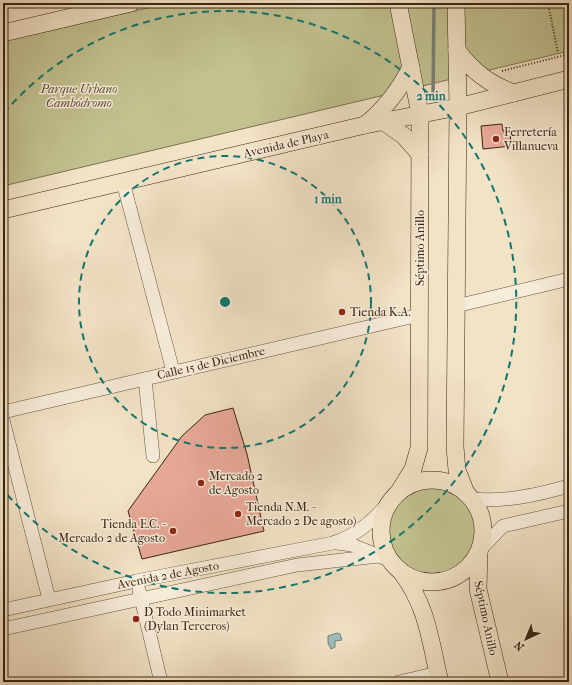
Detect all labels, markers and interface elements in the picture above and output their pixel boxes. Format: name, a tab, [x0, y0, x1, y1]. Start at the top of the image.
park label: Parque Urbano Cambódromo	[40, 82, 117, 110]
text: 2 min	[416, 89, 447, 103]
place label: Ferretería Villanueva	[503, 125, 559, 153]
street label: Avenida de Playa	[241, 127, 330, 161]
marker: Ferretería Villanueva	[491, 134, 501, 144]
text: 1 min	[314, 192, 343, 206]
street label: Séptimo Anillo	[413, 210, 427, 286]
centre of rings	[218, 295, 232, 309]
place label: Tienda K.A.	[350, 305, 411, 319]
marker: Tienda K.A.	[337, 307, 347, 317]
street label: Calle 15 de Diciembre	[156, 344, 266, 382]
place label: Mercado 2 de Agosto	[209, 469, 263, 497]
marker: Mercado 2 de Agosto	[196, 478, 206, 488]
place label: Tienda N.M. - Mercado 2 De agosto)	[246, 500, 356, 528]
marker: Tienda N.M. - Mercado 2 De agosto)	[233, 509, 243, 519]
place label: Tienda E.C. - Mercado 2 de Agosto	[58, 517, 167, 545]
marker: Tienda E.C. - Mercado 2 de Agosto	[168, 526, 178, 536]
street label: Avenida 2 de Agosto	[115, 558, 220, 592]
street label: Séptimo Anillo	[471, 579, 501, 657]
place label: D Todo Minimarket (Dylan Terceros)	[144, 605, 246, 633]
marker: D Todo Minimarket (Dylan Terceros)	[131, 614, 141, 624]
north arrow	[506, 619, 546, 659]
text: N	[511, 638, 527, 653]

